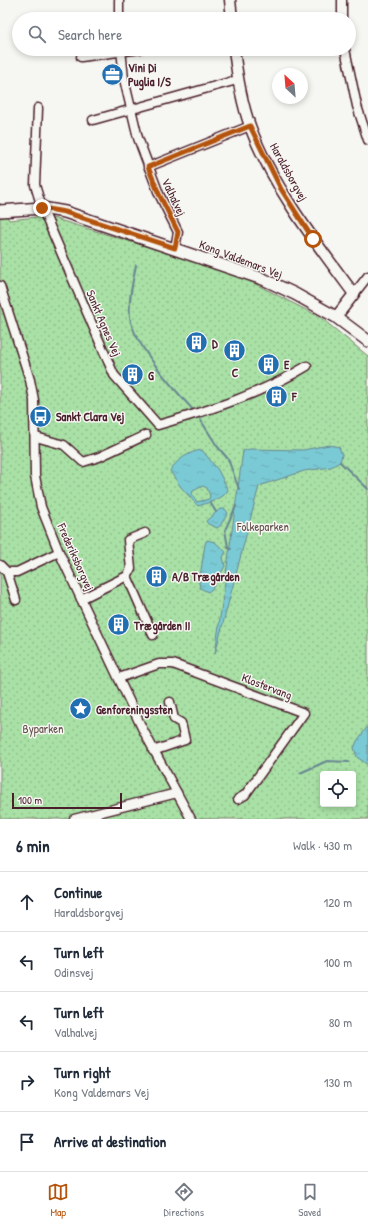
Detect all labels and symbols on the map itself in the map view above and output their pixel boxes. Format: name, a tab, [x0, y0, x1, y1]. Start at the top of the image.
place label: Vini Di Puglia I/S	[128, 59, 171, 91]
office icon: Vini Di Puglia I/S	[99, 61, 125, 87]
north arrow	[272, 68, 308, 104]
street label: Haraldsborgvej	[266, 140, 312, 204]
street label: Valhalvej	[158, 175, 190, 219]
route end	[33, 199, 51, 217]
route start	[304, 230, 322, 248]
street label: Kong Valdemars Vej	[197, 235, 285, 283]
street label: Sankt Agnes Vej	[82, 287, 126, 359]
building icon: D	[184, 330, 210, 356]
place label: D	[212, 335, 218, 352]
building icon: C	[222, 338, 248, 364]
building icon: E	[255, 351, 281, 377]
place label: E	[284, 356, 290, 373]
building icon: G	[120, 362, 146, 388]
place label: C	[232, 364, 239, 381]
place label: G	[148, 367, 154, 384]
building icon: F	[264, 383, 290, 409]
place label: F	[291, 388, 297, 405]
bus stop icon: Sankt Clara Vej	[27, 403, 53, 429]
place label: Sankt Clara Vej	[56, 408, 125, 425]
park label: Folkeparken	[236, 518, 289, 535]
street label: Frederiksborgvej	[53, 520, 99, 594]
building icon: A/B Trægården	[144, 563, 170, 589]
place label: A/B Trægården	[172, 568, 240, 586]
building icon: Trægården II	[105, 612, 131, 638]
place label: Trægården II	[133, 617, 191, 635]
street label: Klostervang	[239, 669, 295, 703]
place icon: Genforeningssten	[68, 696, 94, 722]
place label: Genforeningssten	[96, 701, 174, 719]
park label: Byparken	[23, 720, 63, 737]
scale bar	[12, 791, 122, 810]

